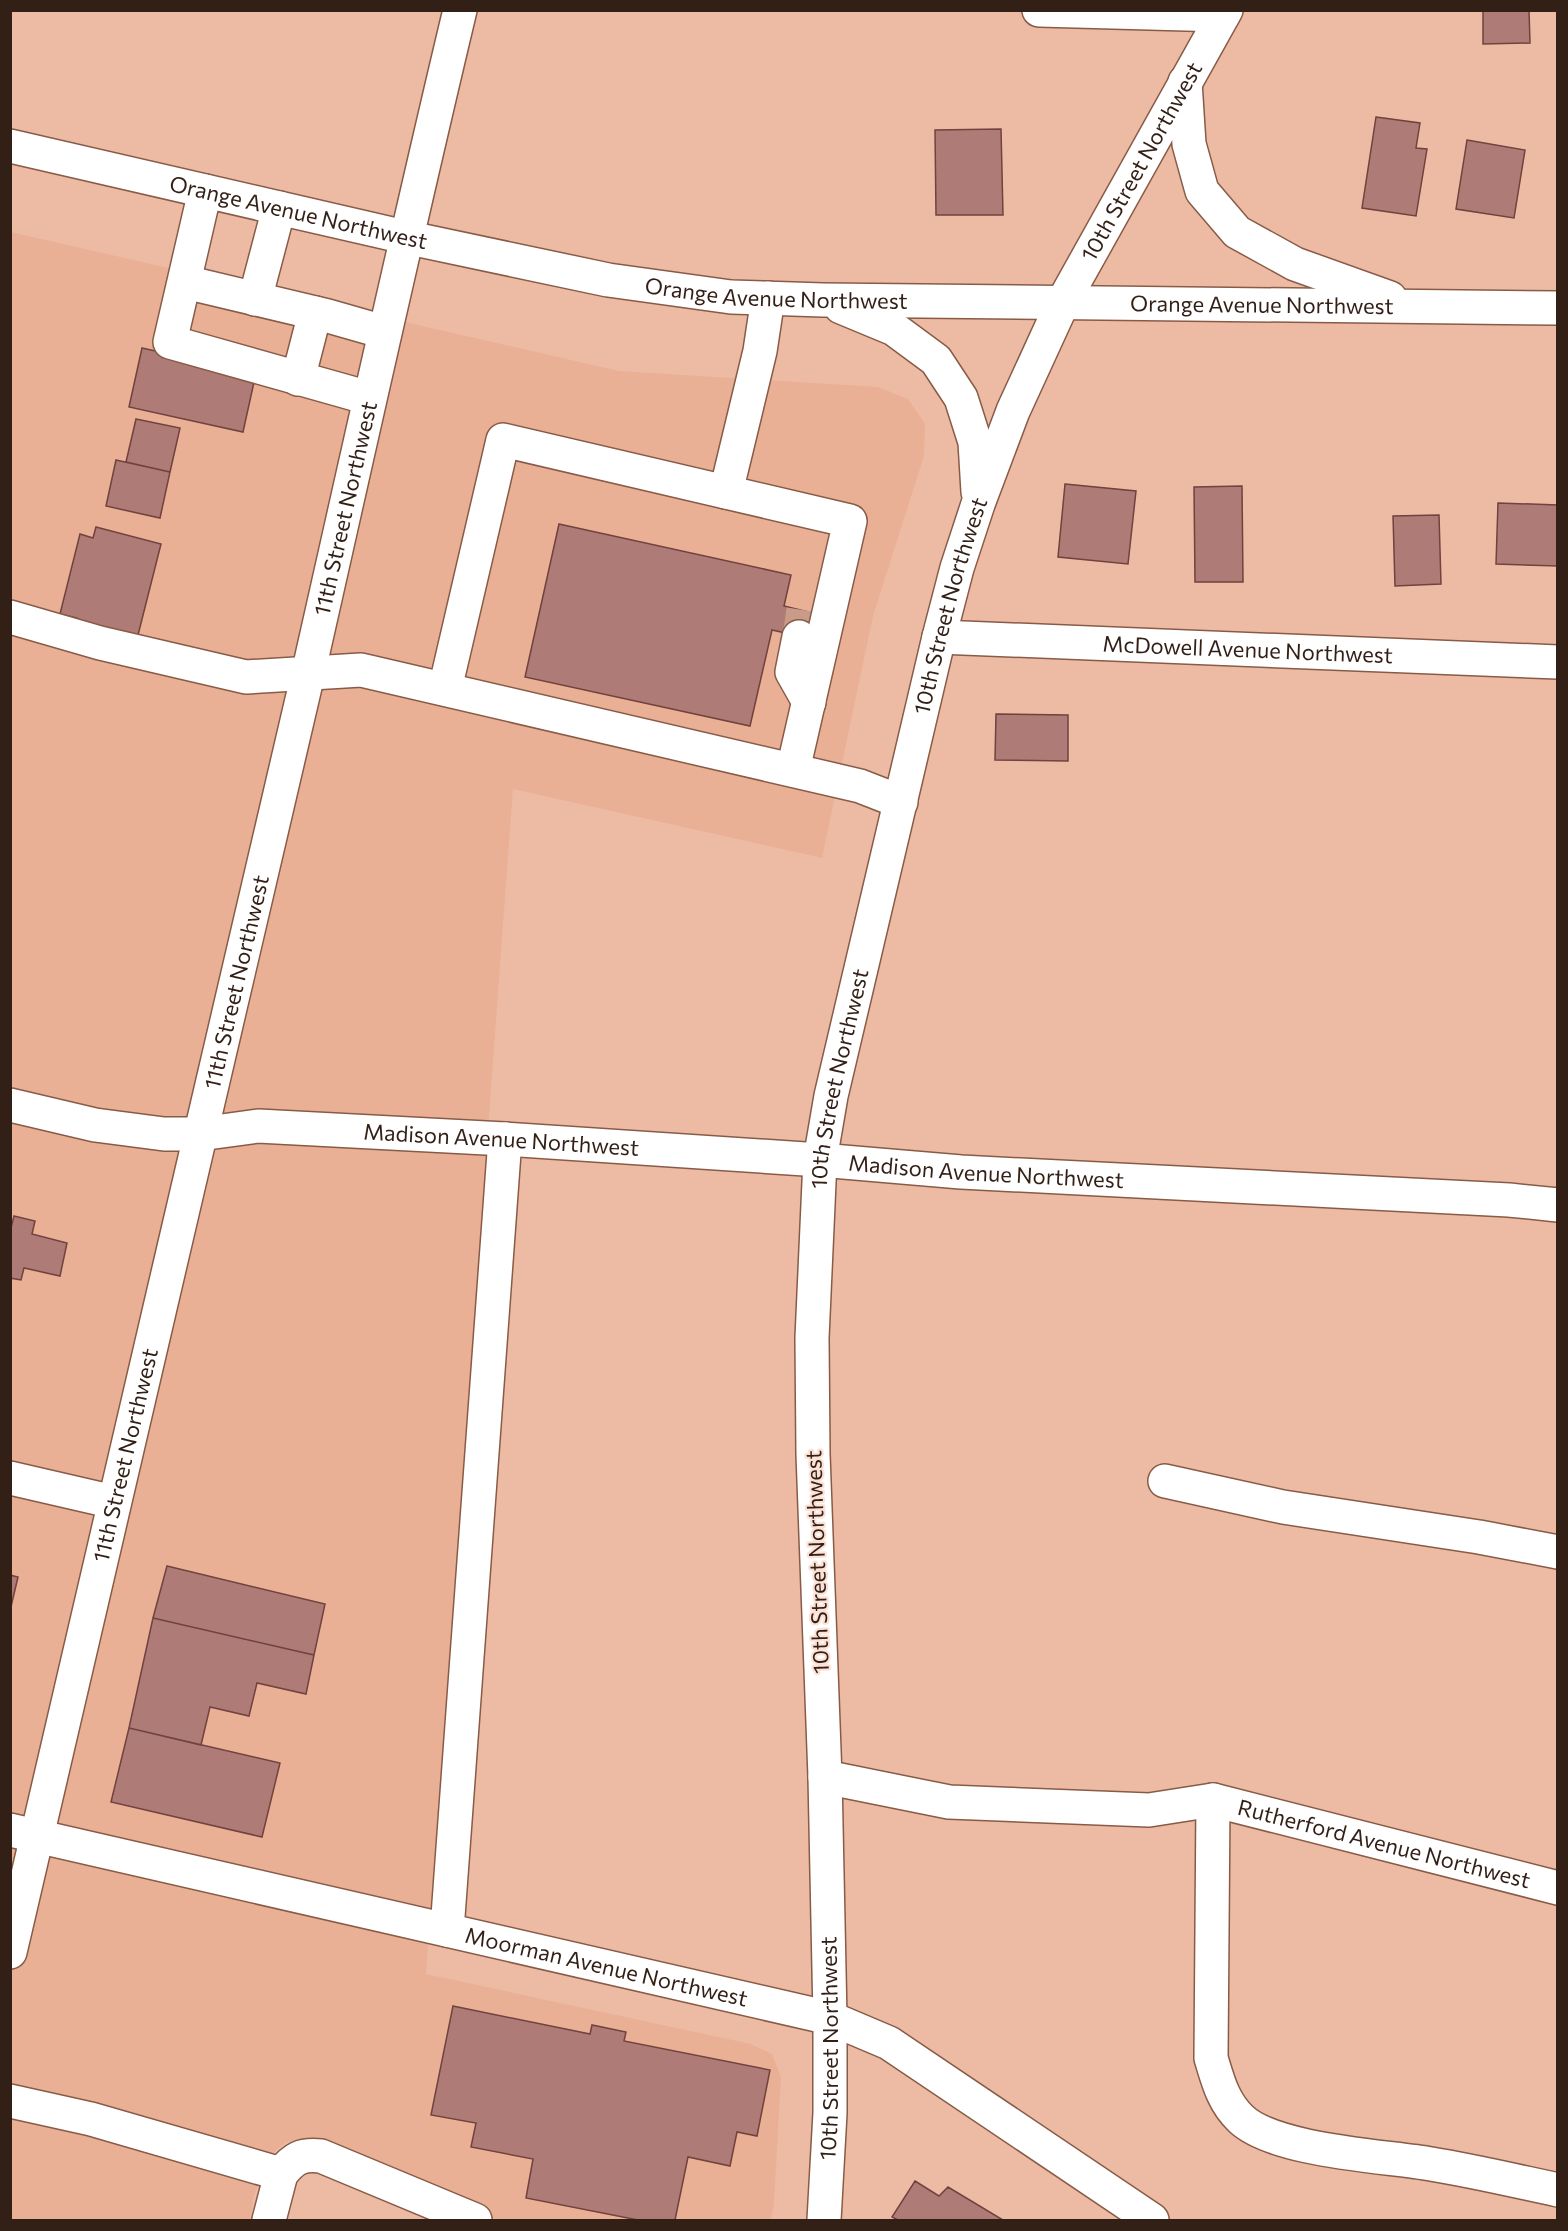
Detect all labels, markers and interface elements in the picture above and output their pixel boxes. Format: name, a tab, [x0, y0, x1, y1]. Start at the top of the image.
street label: 10th Street Northwest	[1075, 57, 1207, 266]
street label: Orange Avenue Northwest	[167, 169, 430, 254]
street label: Orange Avenue Northwest	[643, 271, 908, 314]
street label: Orange Avenue Northwest	[1130, 289, 1394, 319]
street label: 11th Street Northwest	[308, 399, 382, 618]
street label: 10th Street Northwest	[907, 493, 992, 717]
street label: McDowell Avenue Northwest	[1102, 630, 1393, 668]
street label: 11th Street Northwest	[198, 872, 274, 1092]
street label: 10th Street Northwest	[805, 966, 874, 1189]
street label: Madison Avenue Northwest	[363, 1118, 640, 1161]
street label: Madison Avenue Northwest	[847, 1148, 1125, 1193]
street label: 11th Street Northwest	[87, 1345, 163, 1565]
street label: 10th Street Northwest	[799, 1450, 834, 1674]
street label: Rutherford Avenue Northwest	[1235, 1793, 1533, 1893]
street label: Moorman Avenue Northwest	[463, 1921, 751, 2012]
street label: 10th Street Northwest	[813, 1936, 843, 2161]

